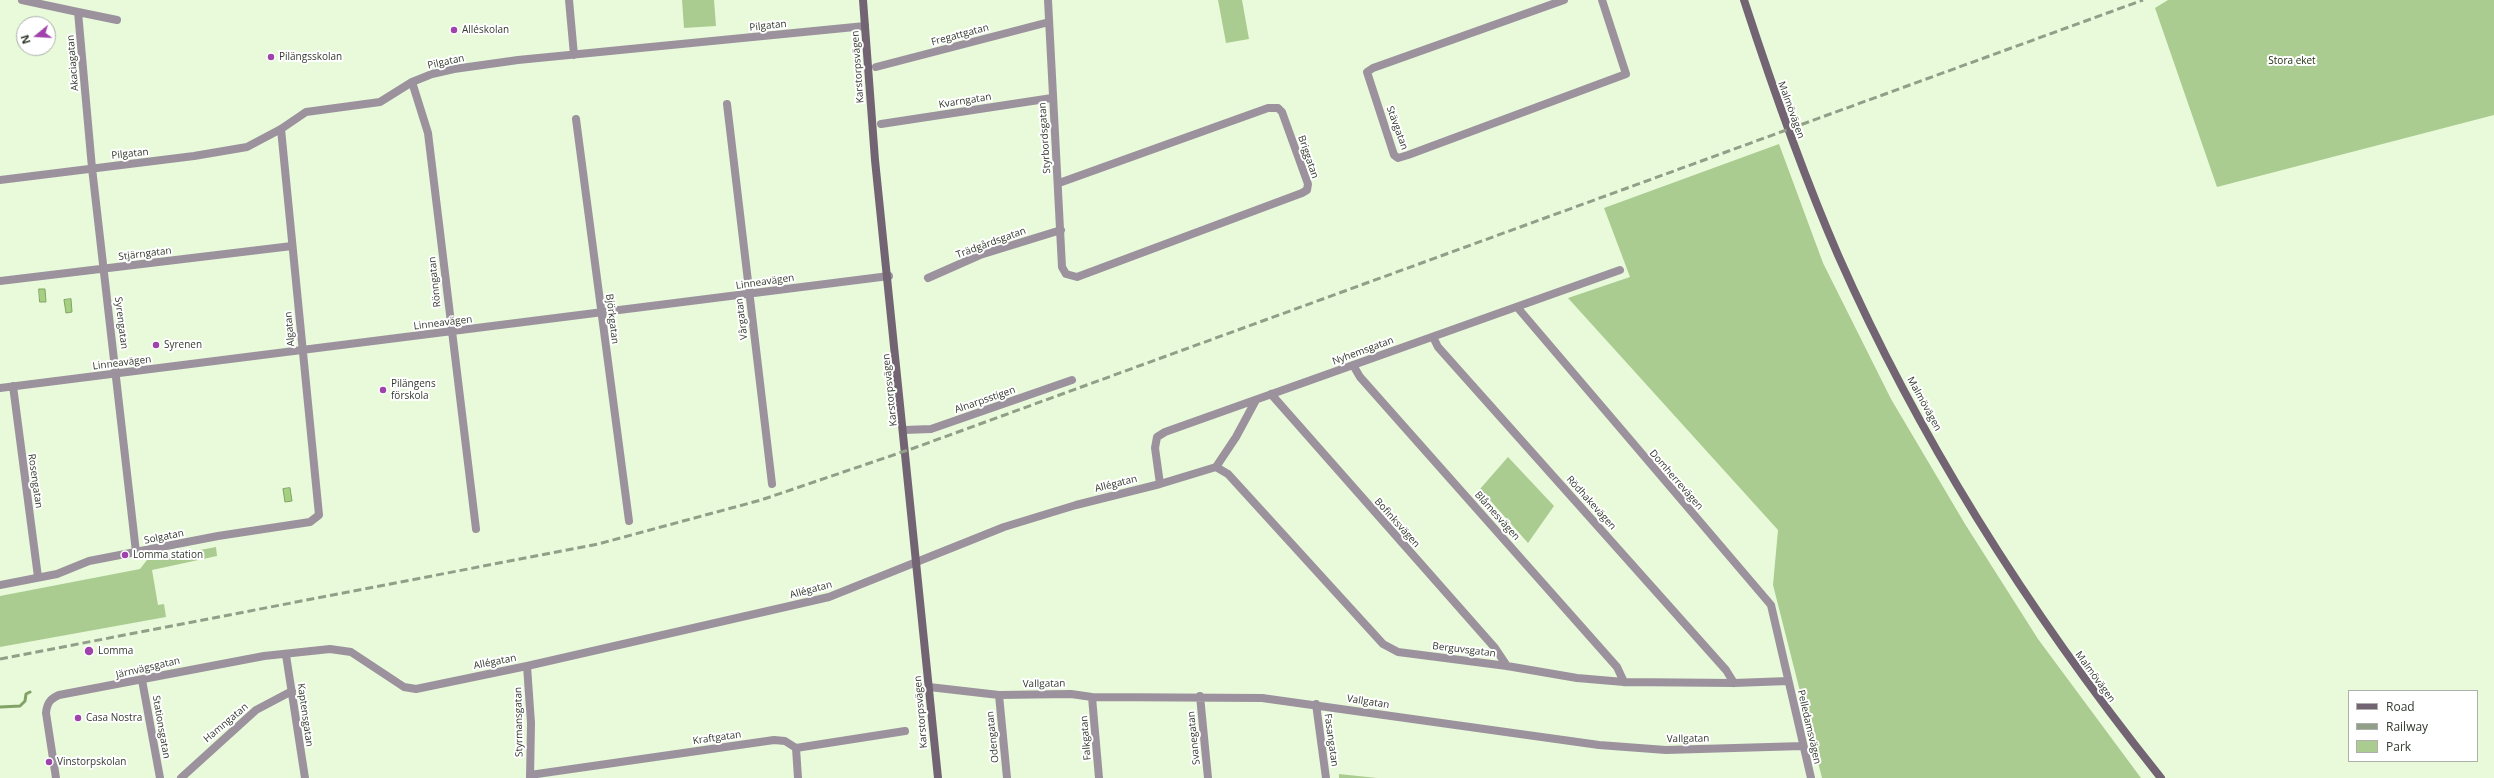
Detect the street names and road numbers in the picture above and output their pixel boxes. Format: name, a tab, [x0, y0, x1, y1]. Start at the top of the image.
street label: Pilgatan	[749, 18, 787, 34]
street label: Fregattgatan	[930, 22, 990, 48]
street label: Karstorpsvägen	[849, 30, 867, 104]
street label: Akaciagatan	[65, 34, 81, 92]
street label: Pilgatan	[427, 52, 465, 72]
street label: Malmövägen	[1775, 80, 1807, 140]
street label: Kvarngatan	[938, 91, 992, 111]
street label: Styrbordsgatan	[1037, 102, 1053, 174]
street label: Stävgatan	[1384, 104, 1410, 152]
street label: Briggatan	[1295, 134, 1321, 180]
street label: Pilgatan	[111, 146, 149, 162]
street label: Trädgårdsgatan	[954, 225, 1028, 261]
street label: Stjärngatan	[118, 245, 172, 263]
street label: Rönngatan	[426, 256, 444, 308]
street label: Linneavägen	[735, 272, 795, 292]
street label: Björkgatan	[603, 293, 621, 345]
street label: Syrengatan	[112, 296, 130, 350]
street label: Vårgatan	[733, 298, 751, 340]
street label: Algatan	[282, 311, 298, 347]
street label: Linneavägen	[413, 313, 473, 333]
street label: Nyhemsgatan	[1331, 334, 1395, 368]
street label: Linneavägen	[92, 353, 152, 373]
street label: Karstorpsvägen	[880, 353, 900, 427]
street label: Malmövägen	[1904, 375, 1944, 433]
street label: Alnarpsstigen	[953, 384, 1017, 416]
street label: Domherrevägen	[1647, 447, 1705, 513]
street label: Rosengatan	[25, 453, 45, 509]
street label: Allégatan	[1094, 473, 1138, 495]
street label: Rödhakevägen	[1564, 473, 1618, 533]
street label: Blåmesvägen	[1472, 489, 1522, 543]
street label: Bofinksvägen	[1372, 496, 1422, 550]
street label: Solgatan	[143, 527, 185, 547]
street label: Allégatan	[789, 579, 833, 601]
street label: Berguvsgatan	[1432, 640, 1496, 660]
street label: Malmövägen	[2072, 649, 2118, 705]
street label: Allégatan	[473, 652, 517, 672]
street label: Järnvägsgatan	[115, 655, 181, 681]
street label: Karstorpsvägen	[912, 675, 930, 749]
street label: Vallgatan	[1022, 678, 1066, 690]
street label: Kaptensgatan	[295, 682, 315, 748]
street label: Styrmansgatan	[512, 687, 526, 757]
street label: Pelledamsvägen	[1795, 689, 1823, 765]
street label: Vallgatan	[1346, 693, 1390, 711]
street label: Stationsgatan	[150, 695, 172, 759]
street label: Hamngatan	[201, 701, 251, 745]
street label: Odengatan	[984, 711, 1002, 763]
street label: Svanegatan	[1185, 711, 1203, 765]
street label: Fasangatan	[1321, 713, 1341, 767]
street label: Falkgatan	[1078, 715, 1094, 761]
street label: Kraftgatan	[692, 729, 742, 747]
street label: Vallgatan	[1666, 733, 1710, 745]

